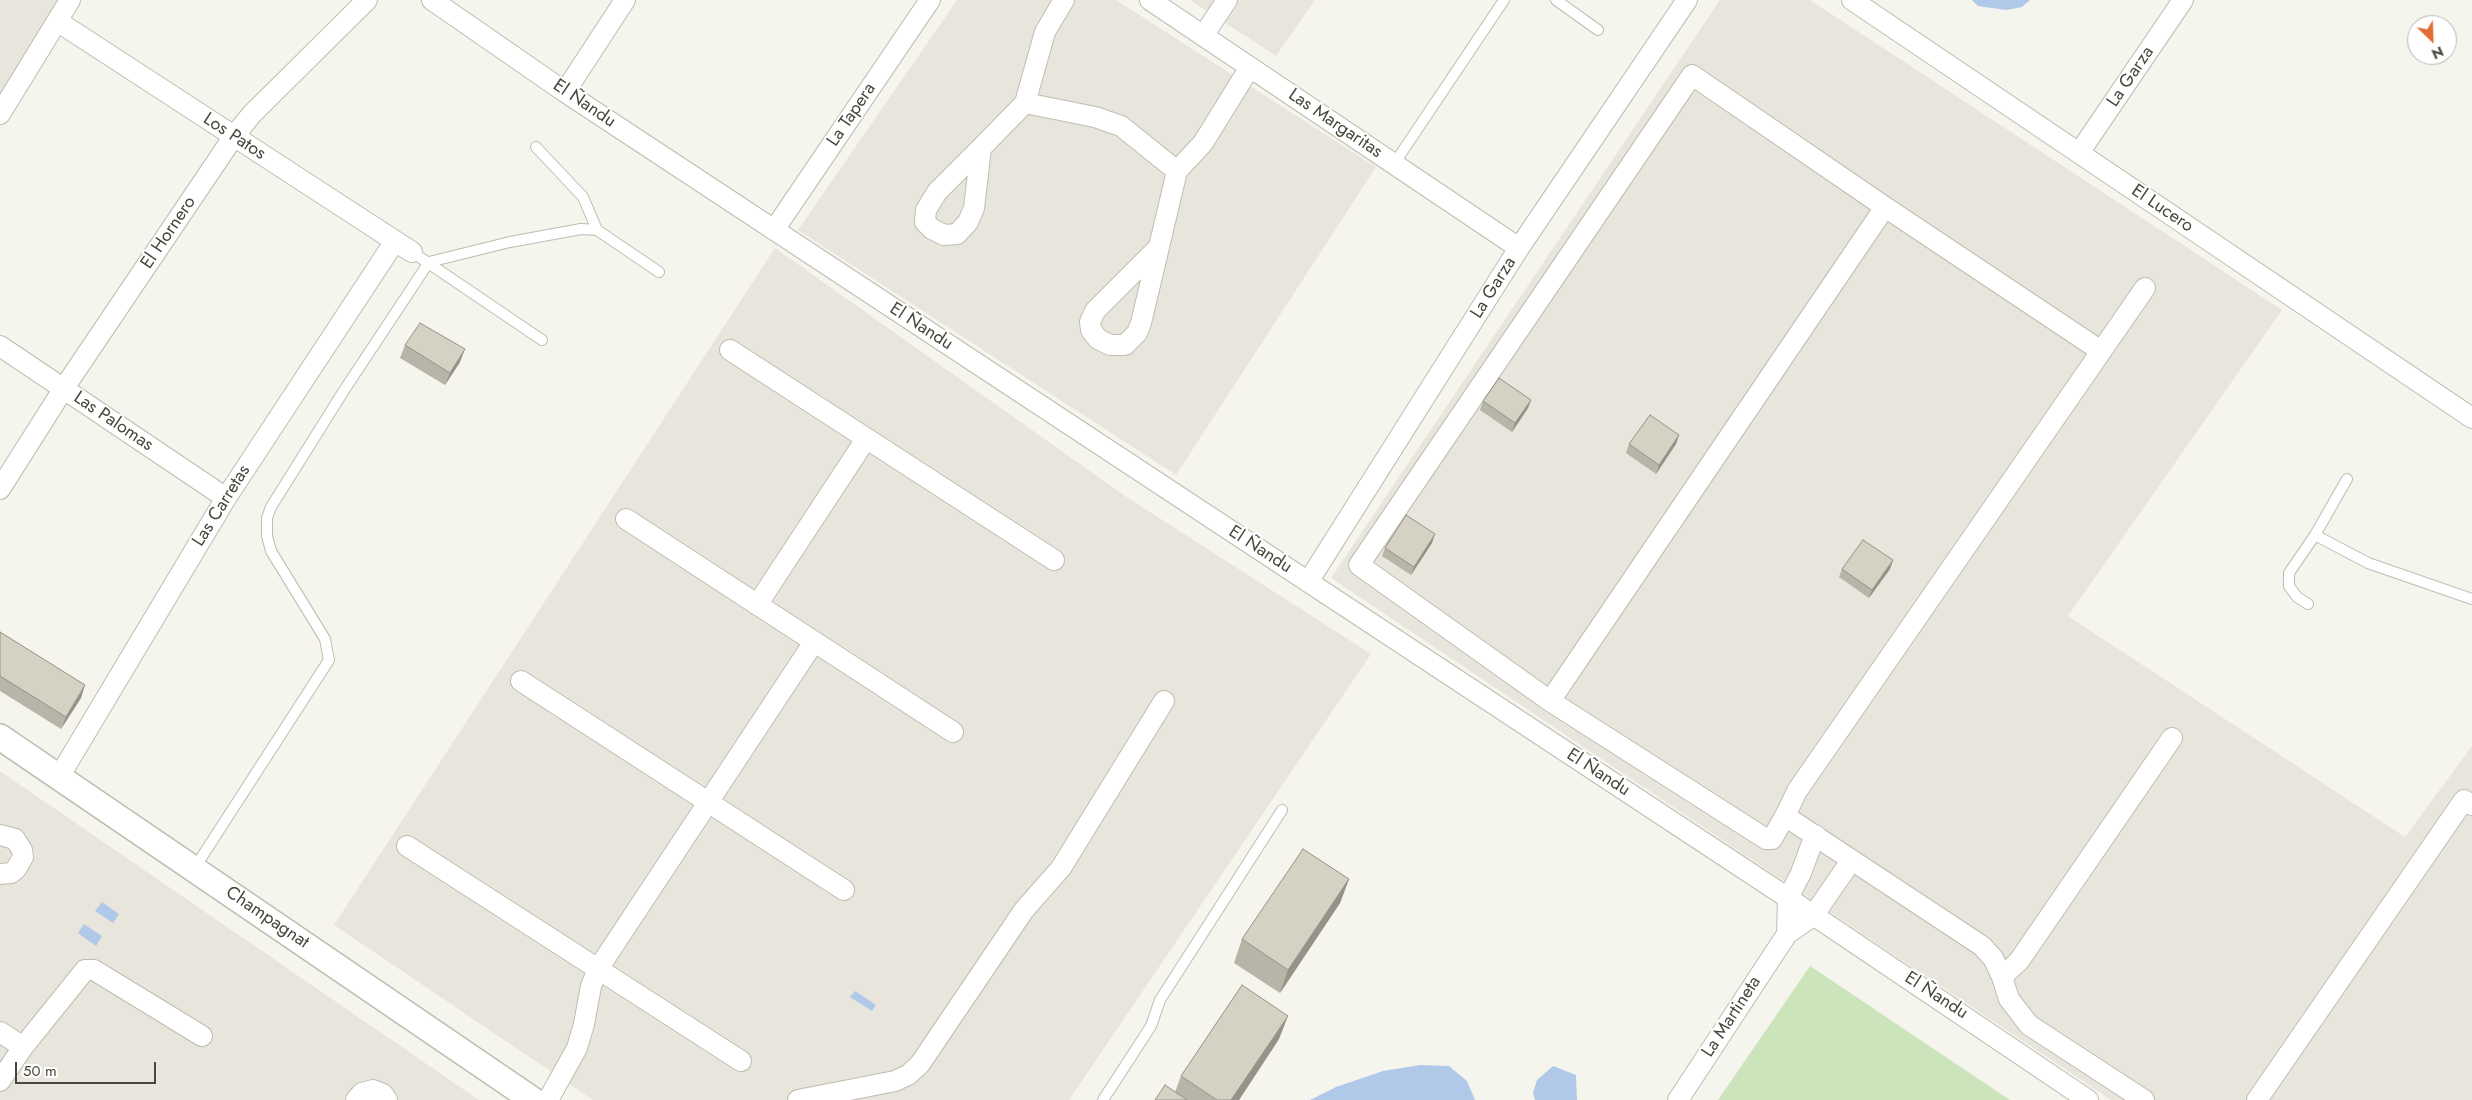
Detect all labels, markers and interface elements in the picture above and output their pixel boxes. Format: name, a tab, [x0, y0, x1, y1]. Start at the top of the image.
north arrow	[2407, 15, 2457, 65]
text: N	[2429, 41, 2447, 64]
street label: La Garza	[2103, 43, 2159, 111]
street label: El Ñandu	[548, 75, 620, 133]
street label: La Tapera	[823, 79, 881, 151]
street label: Las Margaritas	[1284, 85, 1386, 163]
street label: Los Patos	[199, 109, 269, 165]
street label: El Lucero	[2127, 180, 2197, 238]
street label: El Hornero	[137, 193, 201, 273]
street label: La Garza	[1467, 253, 1521, 323]
street label: El Ñandu	[885, 299, 957, 355]
street label: Las Palomas	[69, 388, 157, 456]
street label: Las Carretas	[188, 461, 256, 551]
street label: El Ñandu	[1224, 522, 1296, 578]
street label: El Ñandu	[1562, 745, 1634, 801]
street label: Champagnat	[221, 882, 313, 954]
street label: El Ñandu	[1900, 968, 1972, 1024]
street label: La Martineta	[1698, 972, 1766, 1062]
scale bar	[18, 1052, 159, 1084]
text: 50 m	[23, 1060, 57, 1082]

